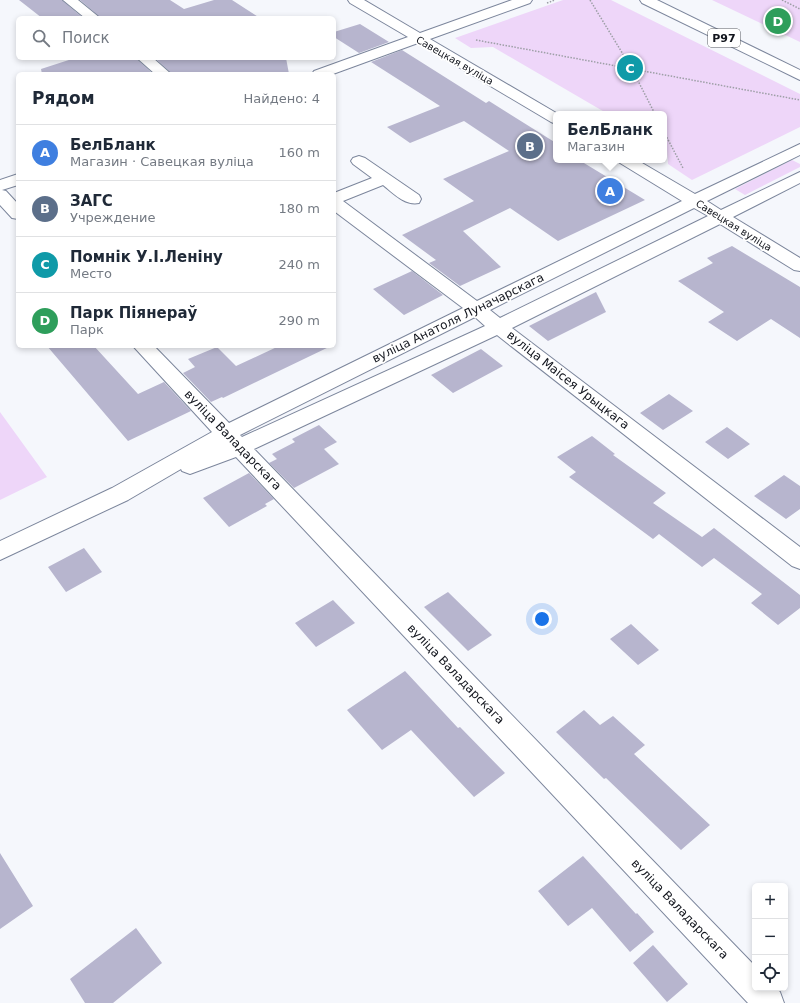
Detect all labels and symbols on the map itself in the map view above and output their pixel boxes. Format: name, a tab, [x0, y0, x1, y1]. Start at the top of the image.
pin: D	[765, 6, 791, 36]
road number: Р97	[708, 29, 740, 47]
street label: Савецкая вуліца	[414, 34, 495, 87]
pin: C	[617, 53, 643, 83]
pin: B	[517, 131, 543, 161]
pin: A	[597, 176, 623, 206]
street label: Савецкая вуліца	[694, 198, 774, 253]
street label: вуліца Анатоля Луначарскага	[370, 270, 546, 366]
street label: вуліца Маісея Урыцкага	[504, 328, 632, 432]
street label: вуліца Валадарскага	[182, 387, 284, 493]
your location	[532, 609, 552, 629]
street label: вуліца Валадарскага	[405, 621, 507, 727]
street label: вуліца Валадарскага	[629, 856, 731, 962]

